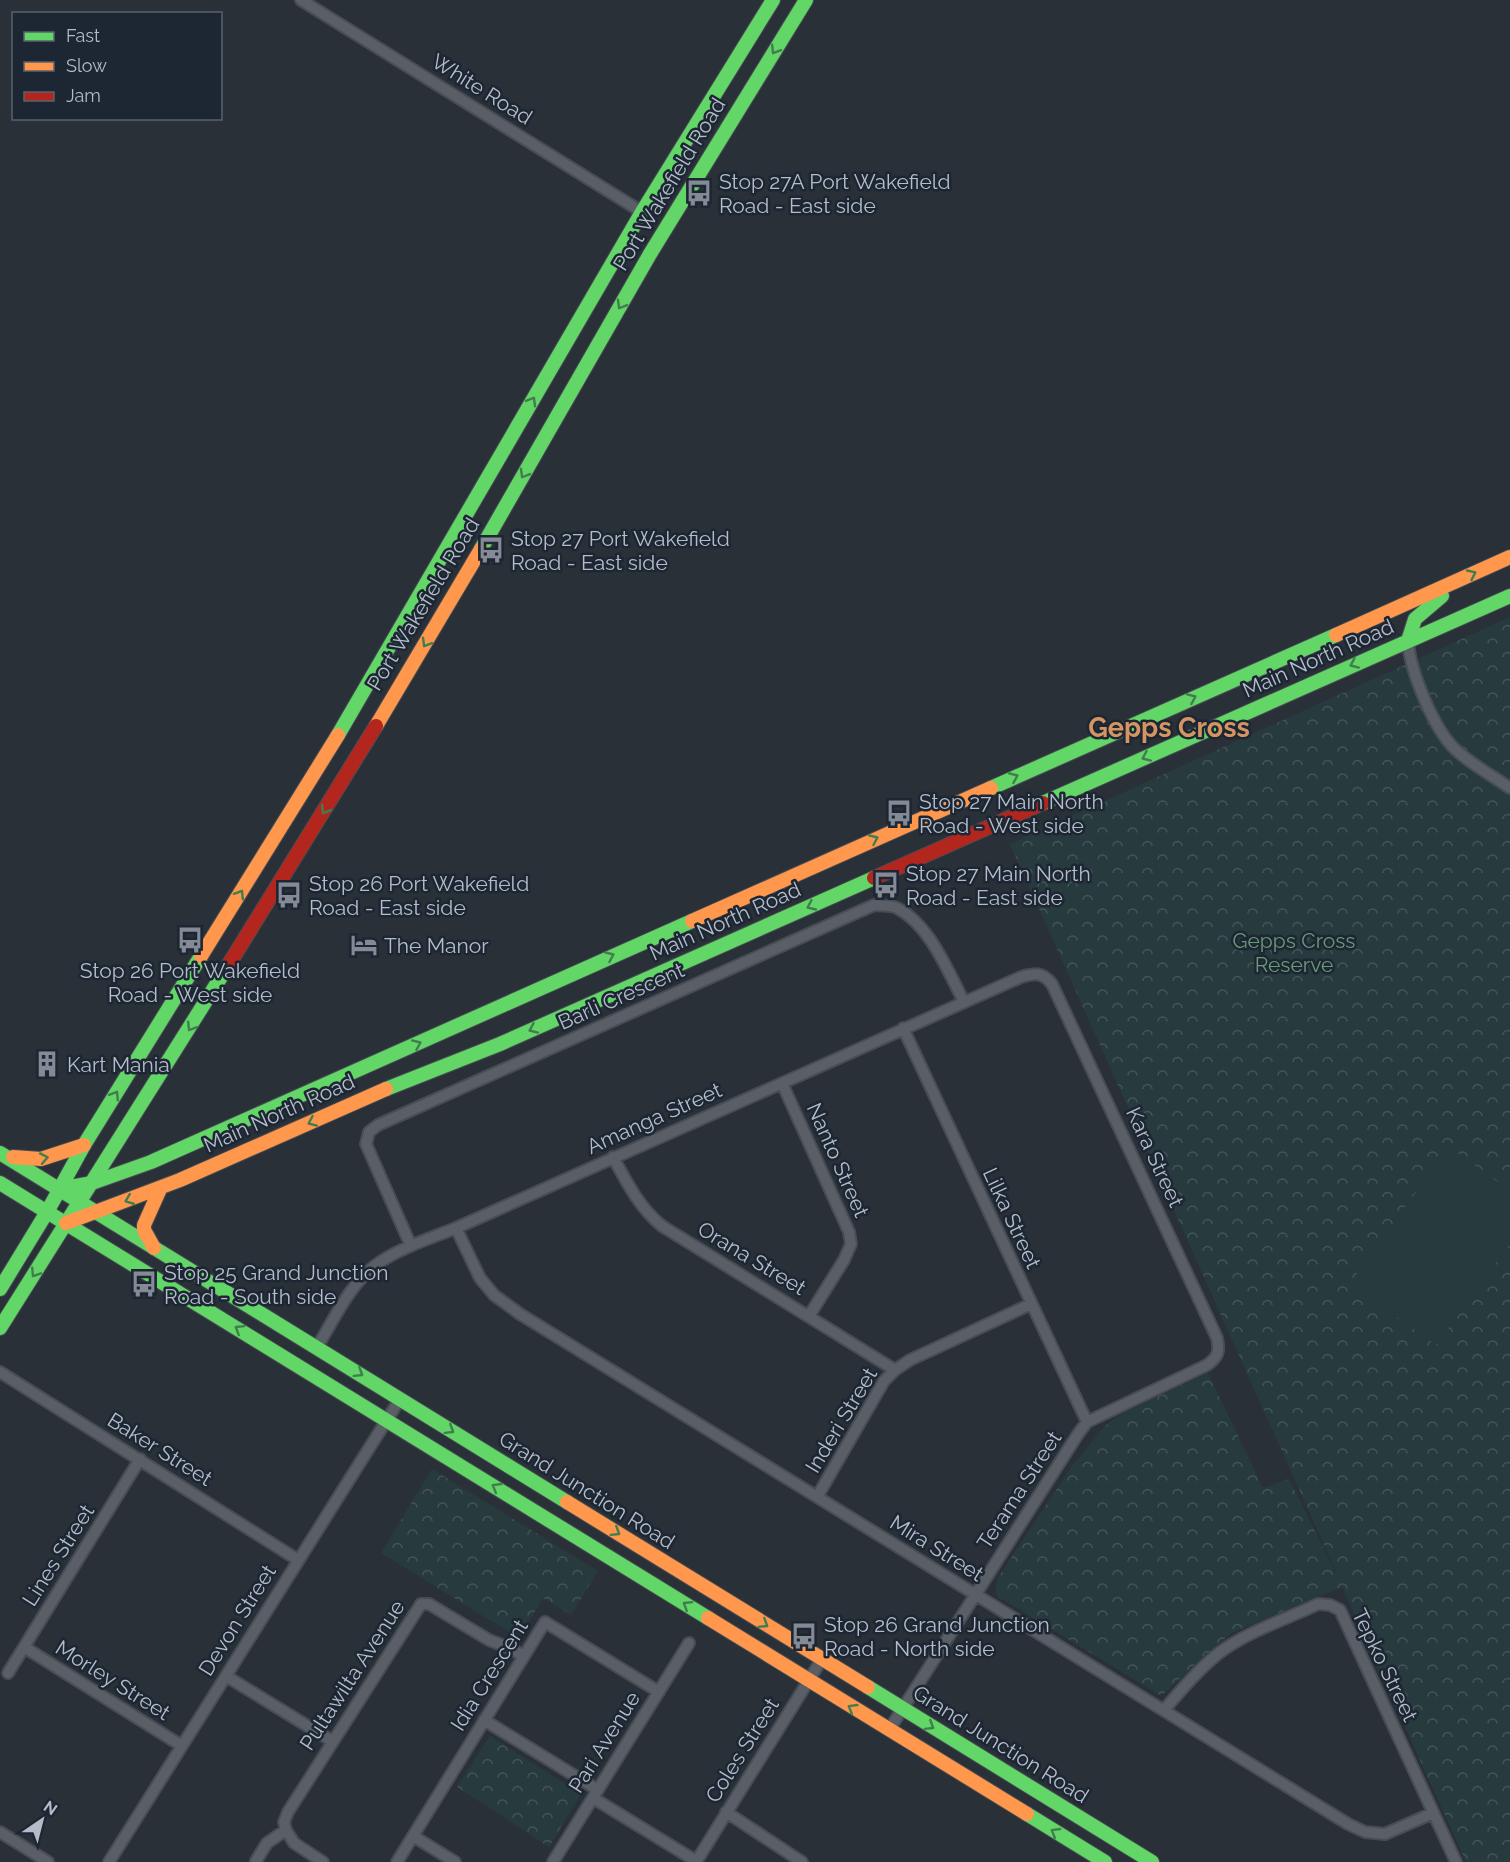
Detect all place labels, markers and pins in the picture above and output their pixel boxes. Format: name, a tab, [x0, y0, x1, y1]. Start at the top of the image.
place label: Stop 27A Port Wakefield Road - East side	[719, 169, 951, 218]
bus stop icon: Stop 27A Port Wakefield Road - East side	[684, 178, 714, 208]
place label: Stop 27 Port Wakefield Road - East side	[511, 526, 730, 575]
bus stop icon: Stop 27 Port Wakefield Road - East side	[476, 535, 506, 565]
place label: Stop 27 Main North Road - West side	[919, 789, 1104, 838]
bus stop icon: Stop 27 Main North Road - West side	[884, 798, 914, 828]
place label: Stop 27 Main North Road - East side	[906, 861, 1091, 910]
bus stop icon: Stop 27 Main North Road - East side	[871, 870, 901, 900]
place label: Stop 26 Port Wakefield Road - East side	[309, 871, 529, 920]
bus stop icon: Stop 26 Port Wakefield Road - East side	[274, 880, 304, 910]
bus stop icon: Stop 26 Port Wakefield Road - West side	[175, 925, 205, 955]
hotel icon: The Manor	[349, 930, 379, 960]
place label: The Manor	[384, 933, 489, 958]
place label: Stop 26 Port Wakefield Road - West side	[80, 958, 300, 1007]
building icon: Kart Mania	[32, 1049, 62, 1079]
place label: Kart Mania	[67, 1052, 170, 1077]
place label: Stop 25 Grand Junction Road - South side	[164, 1260, 388, 1309]
bus stop icon: Stop 25 Grand Junction Road - South side	[129, 1269, 159, 1299]
place label: Stop 26 Grand Junction Road - North side	[824, 1612, 1050, 1661]
bus stop icon: Stop 26 Grand Junction Road - North side	[789, 1621, 819, 1651]

